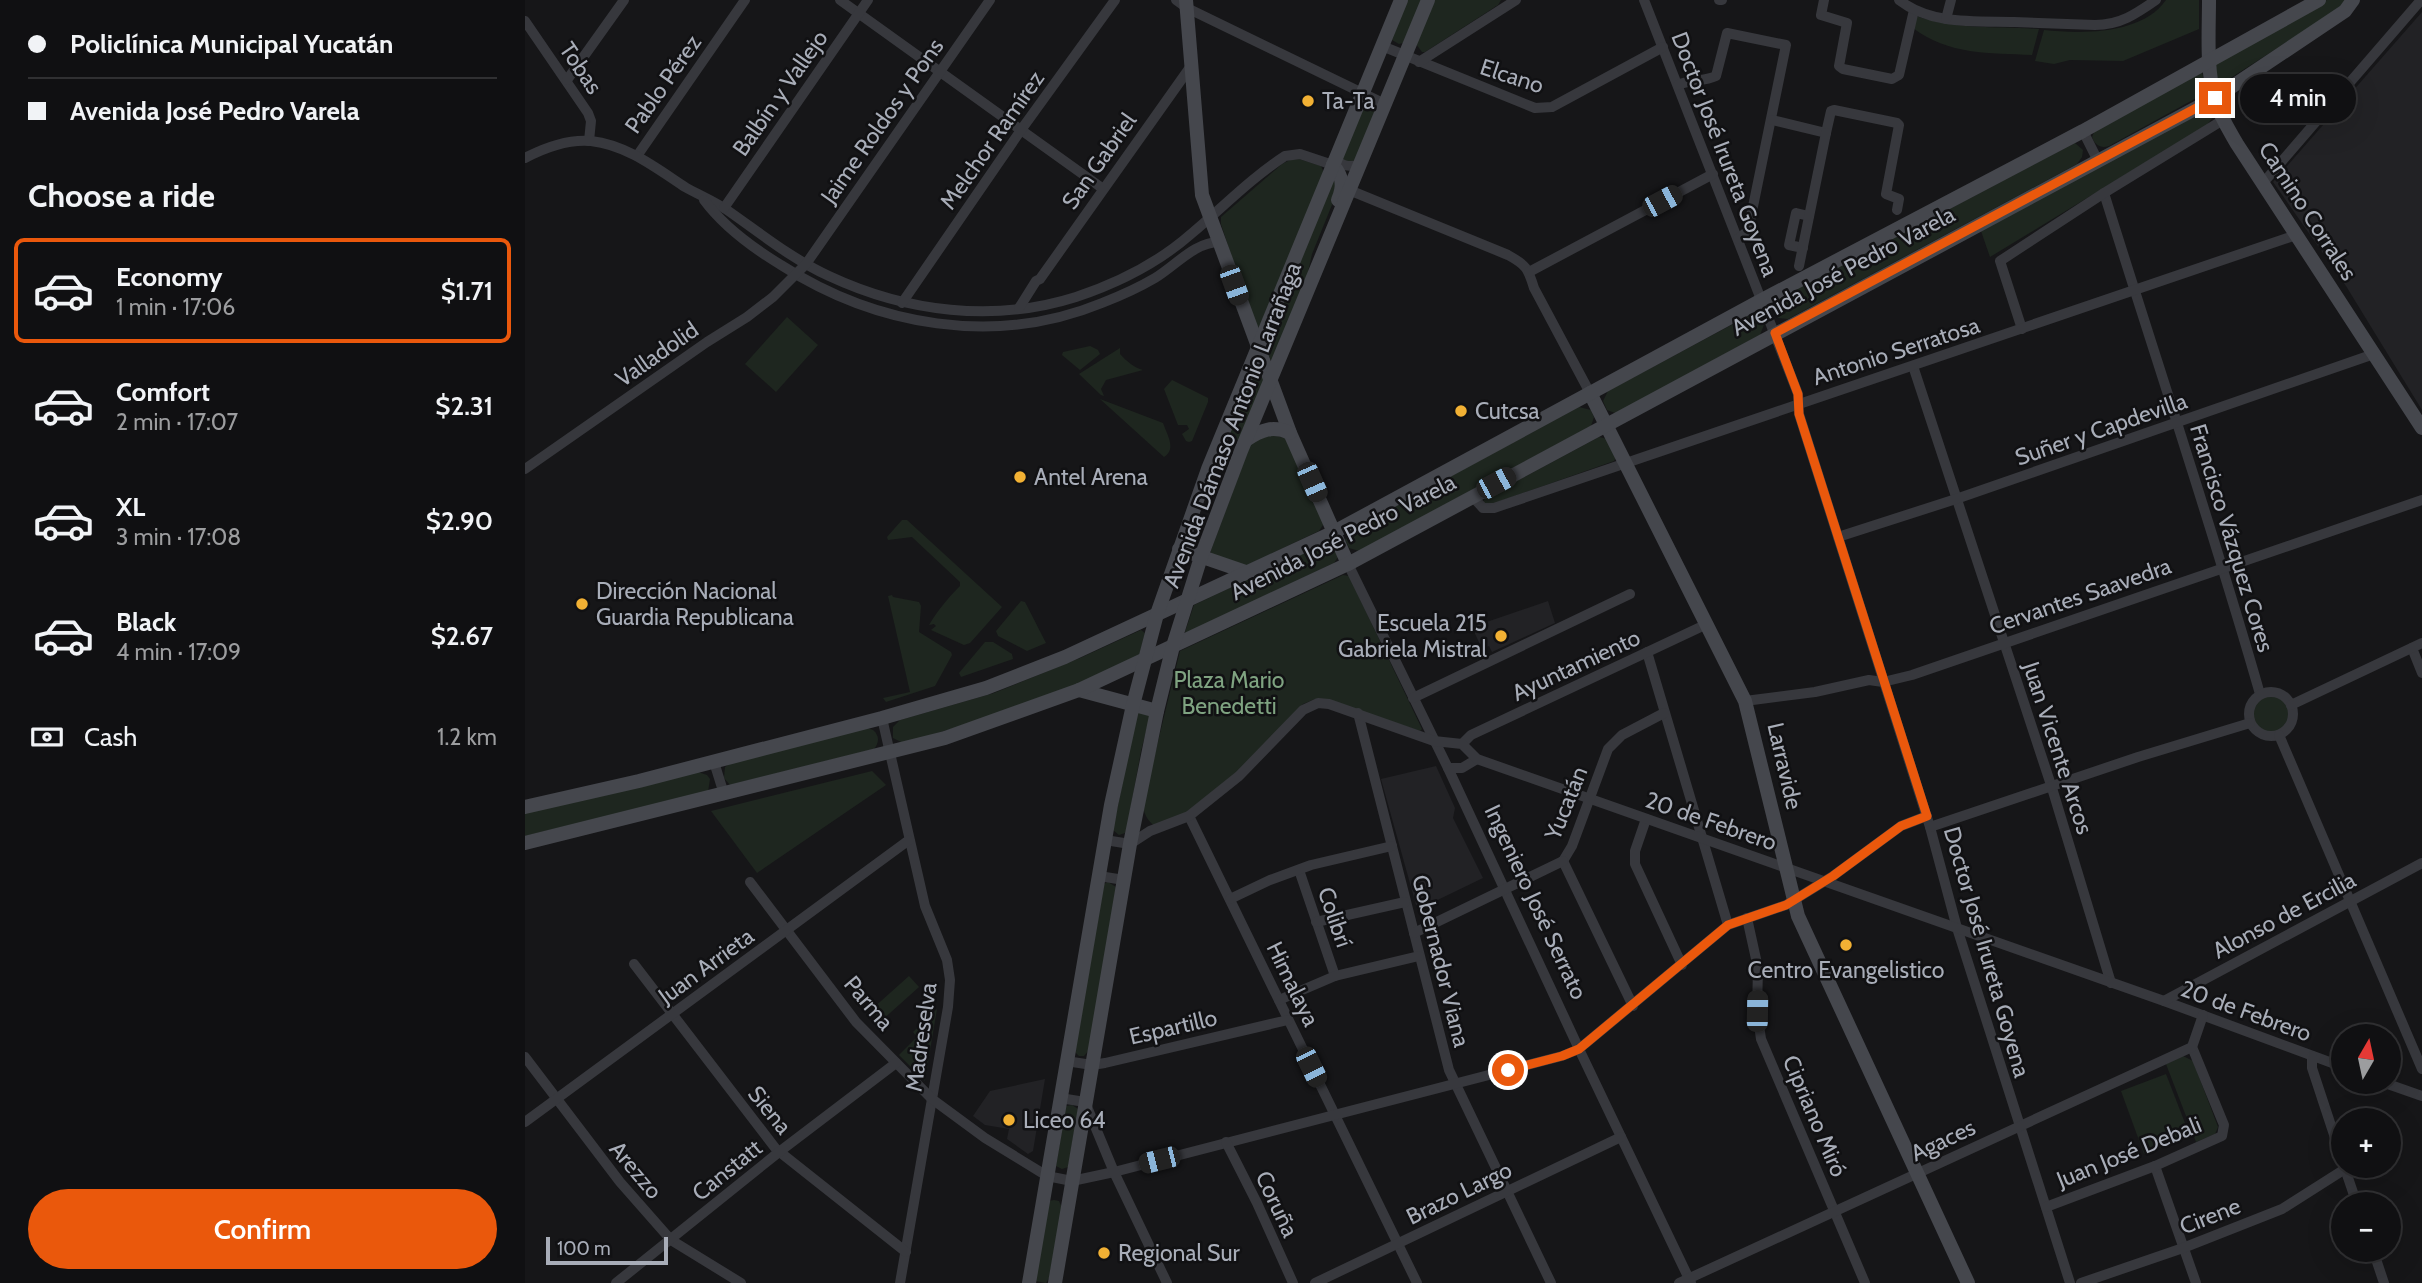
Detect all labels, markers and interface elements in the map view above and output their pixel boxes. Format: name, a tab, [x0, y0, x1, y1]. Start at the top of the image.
street label: Balbín y Vallejo	[726, 25, 834, 161]
text: Policlínica Municipal Yucatán	[70, 28, 393, 60]
street label: Doctor José Irureta Goyena	[1665, 28, 1785, 280]
street label: Pablo Pérez	[619, 29, 707, 139]
street label: Jaime Roldos y Pons	[814, 33, 949, 210]
street label: Tobas	[554, 37, 608, 99]
street label: Elcano	[1477, 53, 1547, 99]
street label: Melchor Ramírez	[934, 65, 1050, 215]
callout: 4 min	[2239, 74, 2355, 122]
route end	[2199, 82, 2231, 114]
text: 4 min	[2269, 84, 2327, 112]
place label: Ta-Ta	[1322, 87, 1375, 115]
marker: Ta-Ta	[1300, 93, 1316, 109]
text: Avenida José Pedro Varela	[70, 95, 360, 127]
street label: San Gabriel	[1056, 107, 1143, 215]
street label: Camino Corrales	[2253, 137, 2363, 285]
text: Choose a ride	[28, 176, 215, 215]
car	[1639, 182, 1686, 220]
street label: Avenida José Pedro Varela	[1726, 200, 1960, 342]
street label: Avenida Dámaso Antonio Larrañaga	[1157, 258, 1307, 592]
icon: car	[32, 259, 95, 322]
text: Economy	[116, 261, 222, 293]
car	[1217, 262, 1252, 308]
text: $1.71	[441, 275, 493, 307]
text: 1 min · 17:06	[116, 293, 235, 321]
street label: Antonio Serratosa	[1809, 311, 1983, 391]
street label: Valladolid	[610, 315, 704, 393]
icon: car	[32, 374, 95, 437]
text: Comfort	[116, 376, 210, 408]
street label: Suñer y Capdevilla	[2011, 386, 2191, 472]
text: $2.31	[435, 390, 493, 422]
place label: Cutcsa	[1475, 397, 1540, 425]
marker: Cutcsa	[1453, 403, 1469, 419]
text: 2 min · 17:07	[116, 408, 238, 436]
street label: Francisco Vázquez Cores	[2184, 421, 2280, 655]
car	[1294, 459, 1331, 505]
place label: Antel Arena	[1034, 463, 1148, 491]
car	[1473, 464, 1520, 502]
street label: Avenida José Pedro Varela	[1226, 468, 1460, 606]
marker: Antel Arena	[1012, 469, 1028, 485]
icon: car	[32, 489, 95, 552]
text: XL	[116, 491, 145, 523]
text: $2.90	[426, 505, 493, 537]
text: 3 min · 17:08	[116, 523, 241, 551]
street label: Cervantes Saavedra	[1985, 552, 2175, 640]
place label: Dirección Nacional Guardia Republicana	[596, 577, 794, 631]
marker: Dirección Nacional Guardia Republicana	[574, 596, 590, 612]
icon: car	[32, 604, 95, 667]
text: Black	[116, 606, 176, 638]
place label: Escuela 215 Gabriela Mistral	[1338, 609, 1488, 663]
text: $2.67	[431, 620, 493, 652]
street label: Ayuntamiento	[1507, 623, 1645, 707]
marker: Escuela 215 Gabriela Mistral	[1493, 628, 1509, 644]
text: 4 min · 17:09	[116, 638, 241, 666]
street label: Juan Vicente Arcos	[2017, 657, 2099, 838]
park label: Plaza Mario Benedetti	[1174, 666, 1284, 720]
icon: cash	[28, 718, 66, 756]
street label: Larravide	[1761, 720, 1809, 812]
text: Cash	[84, 721, 137, 753]
text: 1.2 km	[437, 723, 497, 751]
street label: Yucatán	[1538, 762, 1593, 845]
street label: 20 de Febrero	[1642, 785, 1780, 857]
street label: Ingeniero José Serrato	[1479, 800, 1593, 1004]
street label: Doctor José Irureta Goyena	[1938, 823, 2036, 1081]
street label: Alonso de Ercilia	[2208, 866, 2360, 964]
street label: Gobernador Viana	[1406, 872, 1476, 1050]
street label: Colibrí	[1312, 883, 1358, 951]
street label: Juan Arrieta	[652, 922, 759, 1011]
street label: Himalaya	[1261, 937, 1325, 1031]
marker: Centro Evangelistico	[1838, 937, 1854, 953]
place label: Centro Evangelistico	[1748, 956, 1944, 984]
street label: Parma	[838, 970, 900, 1036]
street label: 20 de Febrero	[2177, 974, 2315, 1048]
street label: Madreselva	[899, 981, 943, 1093]
car	[1747, 990, 1768, 1032]
street label: Espartillo	[1126, 1003, 1220, 1051]
north arrow	[2331, 1024, 2401, 1094]
map controls	[2331, 1024, 2401, 1262]
car	[1293, 1044, 1330, 1090]
street label: Cipriano Miró	[1777, 1051, 1853, 1181]
route start	[1492, 1054, 1524, 1086]
street label: Siena	[742, 1080, 798, 1140]
place label: Liceo 64	[1023, 1106, 1106, 1134]
button: +	[2331, 1108, 2401, 1178]
street label: Juan José Debali	[2051, 1110, 2206, 1194]
marker: Liceo 64	[1001, 1112, 1017, 1128]
street label: Agaces	[1906, 1113, 1980, 1167]
street label: Canstatt	[686, 1133, 768, 1207]
street label: Arezzo	[604, 1135, 668, 1205]
car	[1137, 1145, 1182, 1175]
street label: Brazo Largo	[1402, 1155, 1516, 1231]
street label: Coruña	[1250, 1166, 1304, 1242]
button: Confirm	[28, 1189, 497, 1269]
street label: Cirene	[2176, 1192, 2245, 1240]
button: −	[2331, 1192, 2401, 1262]
scale bar	[546, 1234, 669, 1266]
text: 100 m	[557, 1237, 611, 1260]
place label: Regional Sur	[1118, 1239, 1240, 1267]
marker: Regional Sur	[1096, 1245, 1112, 1261]

